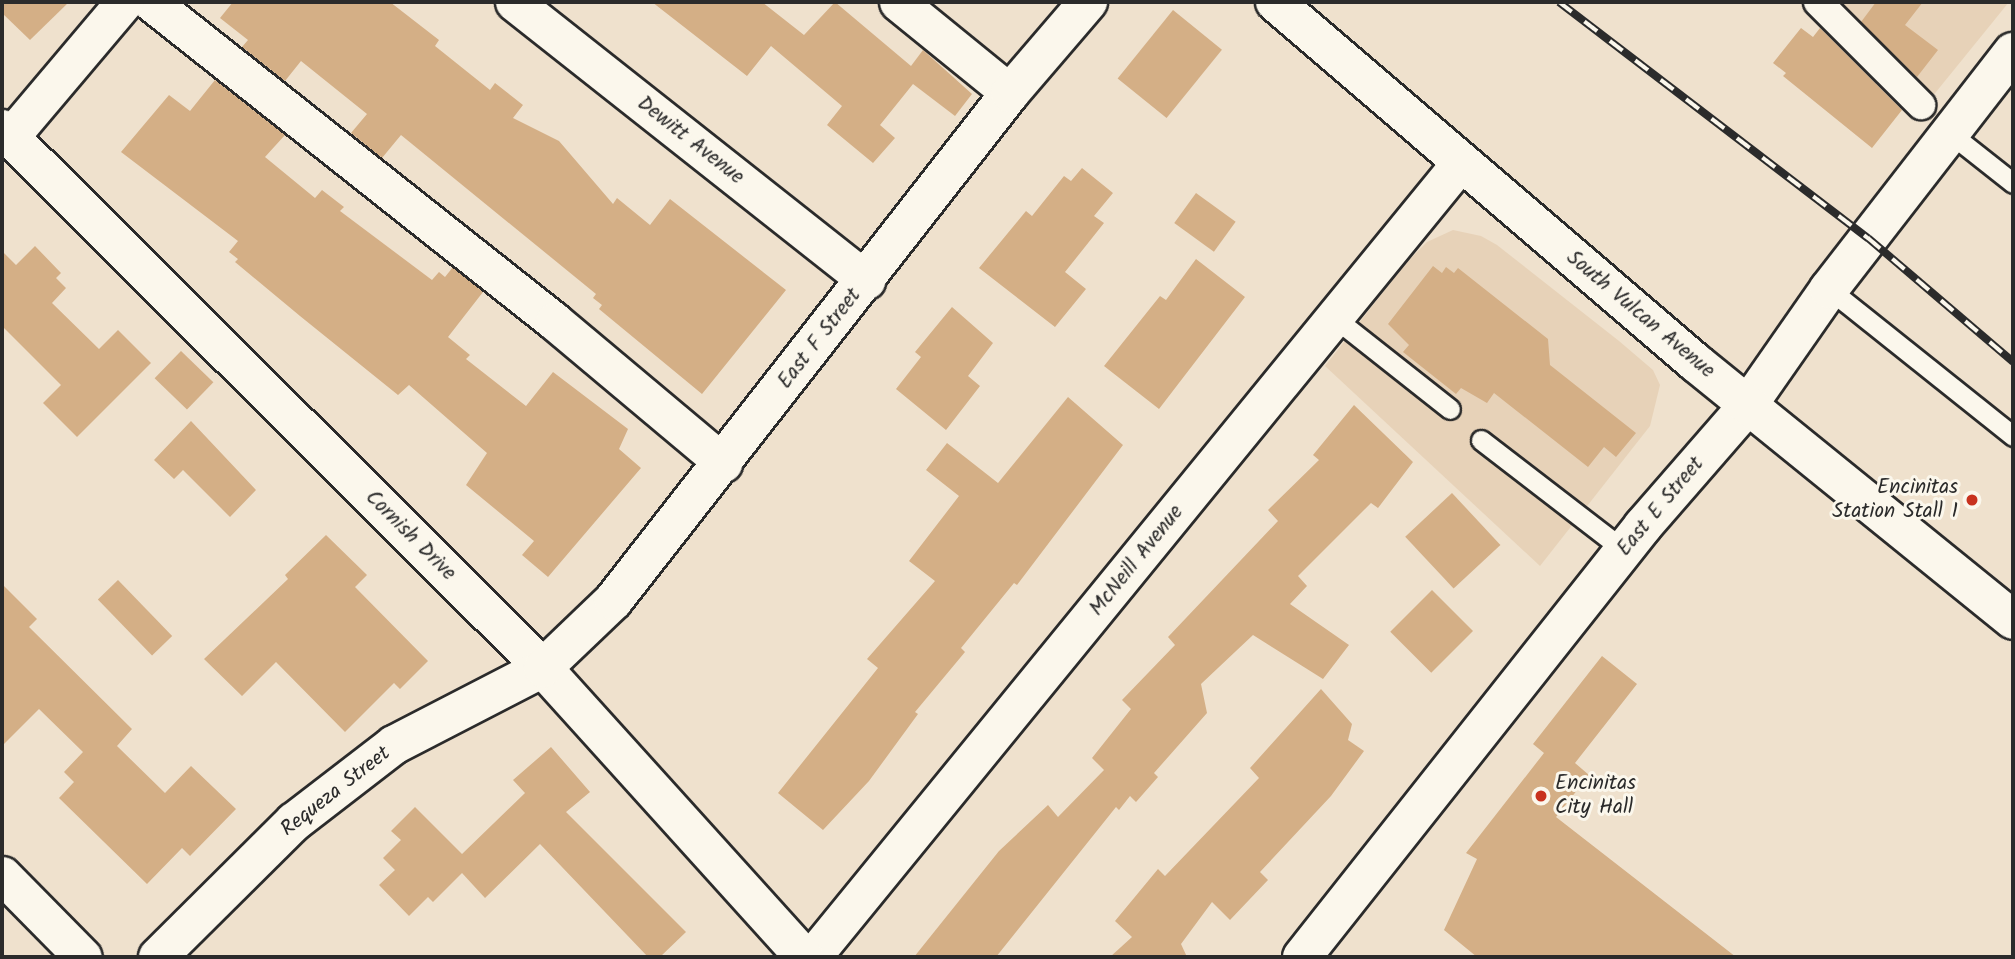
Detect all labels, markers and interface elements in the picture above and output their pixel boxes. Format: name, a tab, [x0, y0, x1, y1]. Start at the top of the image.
street label: Dewitt Avenue	[632, 91, 748, 191]
street label: South Vulcan Avenue	[1561, 246, 1719, 384]
street label: East F Street	[773, 284, 867, 394]
street label: East E Street	[1612, 452, 1710, 562]
place label: Encinitas Station Stall 1	[1832, 475, 1958, 525]
street label: Cornish Drive	[359, 485, 461, 587]
marker: Encinitas Station Stall 1	[1964, 492, 1980, 508]
street label: McNeill Avenue	[1085, 501, 1189, 621]
street label: Requeza Street	[276, 741, 396, 843]
place label: Encinitas City Hall	[1555, 771, 1636, 821]
marker: Encinitas City Hall	[1533, 788, 1549, 804]

